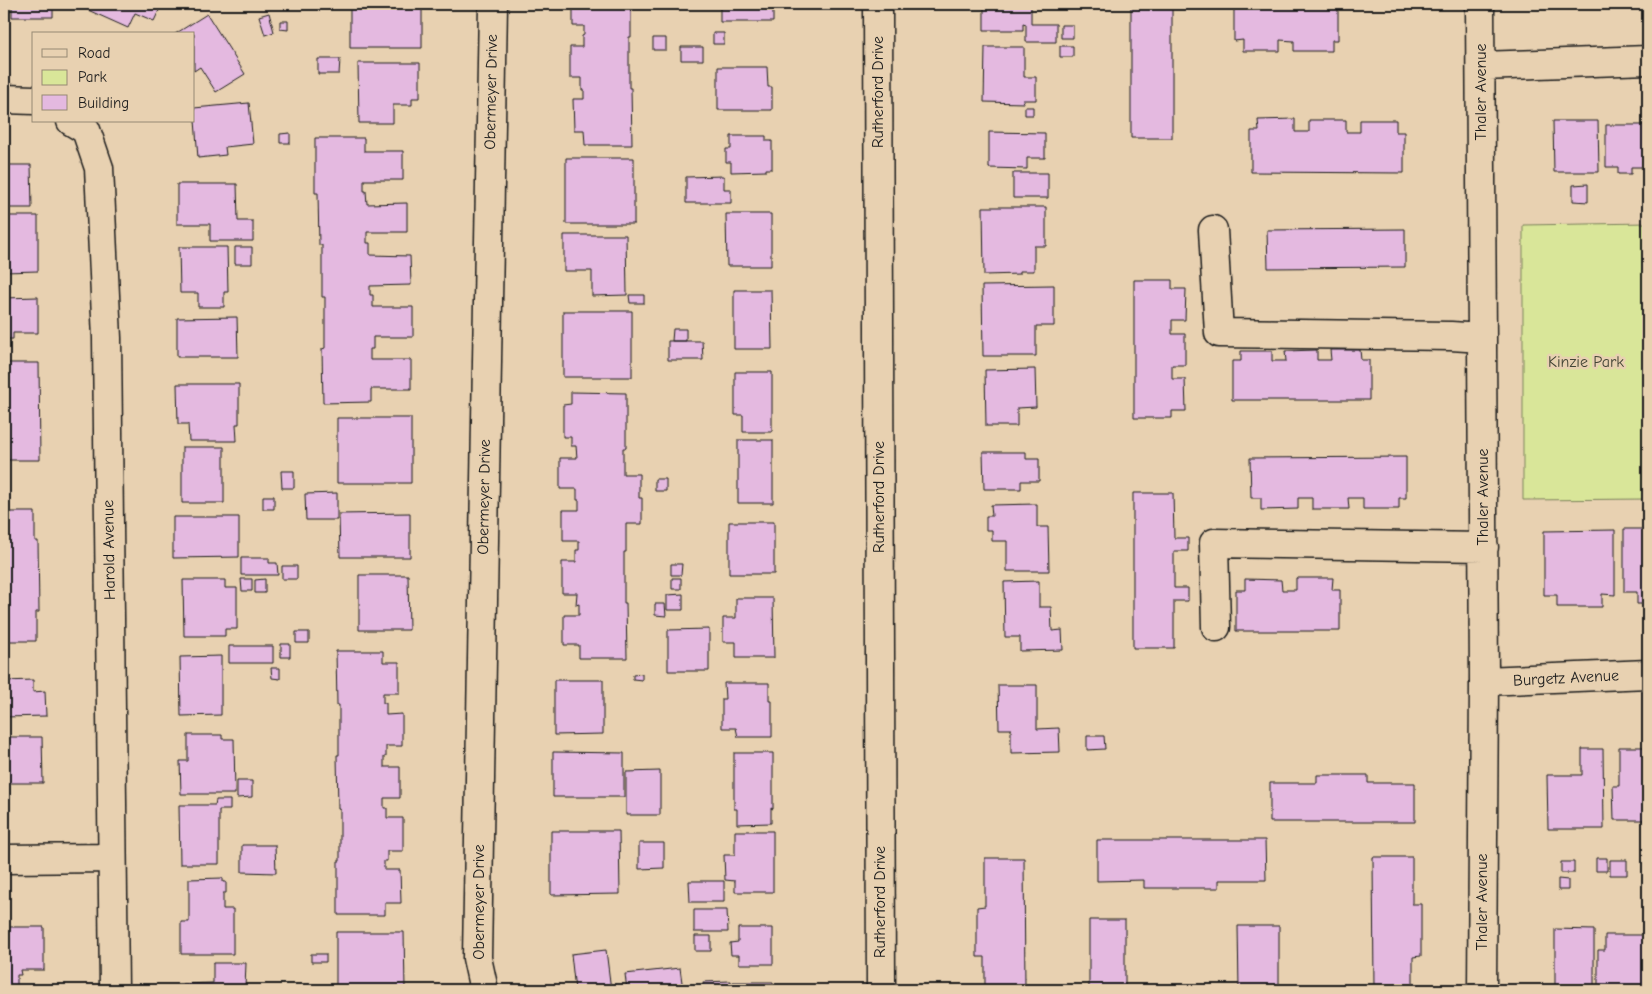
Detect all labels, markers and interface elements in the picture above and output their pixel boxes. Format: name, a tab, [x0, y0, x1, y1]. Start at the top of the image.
legend	[32, 32, 195, 122]
street label: Obermeyer Drive	[481, 34, 501, 150]
street label: Rutherford Drive	[869, 36, 887, 148]
street label: Thaler Avenue	[1472, 43, 1490, 141]
text: Road	[78, 44, 110, 62]
text: Park	[78, 68, 107, 86]
text: Building	[78, 94, 129, 112]
park label: Kinzie Park	[1548, 353, 1624, 371]
street label: Obermeyer Drive	[474, 439, 494, 555]
street label: Rutherford Drive	[870, 441, 888, 553]
street label: Thaler Avenue	[1474, 448, 1492, 546]
street label: Harold Avenue	[99, 500, 119, 600]
street label: Burgetz Avenue	[1513, 666, 1619, 690]
street label: Obermeyer Drive	[470, 844, 488, 960]
street label: Rutherford Drive	[871, 846, 889, 958]
street label: Thaler Avenue	[1473, 853, 1491, 951]

